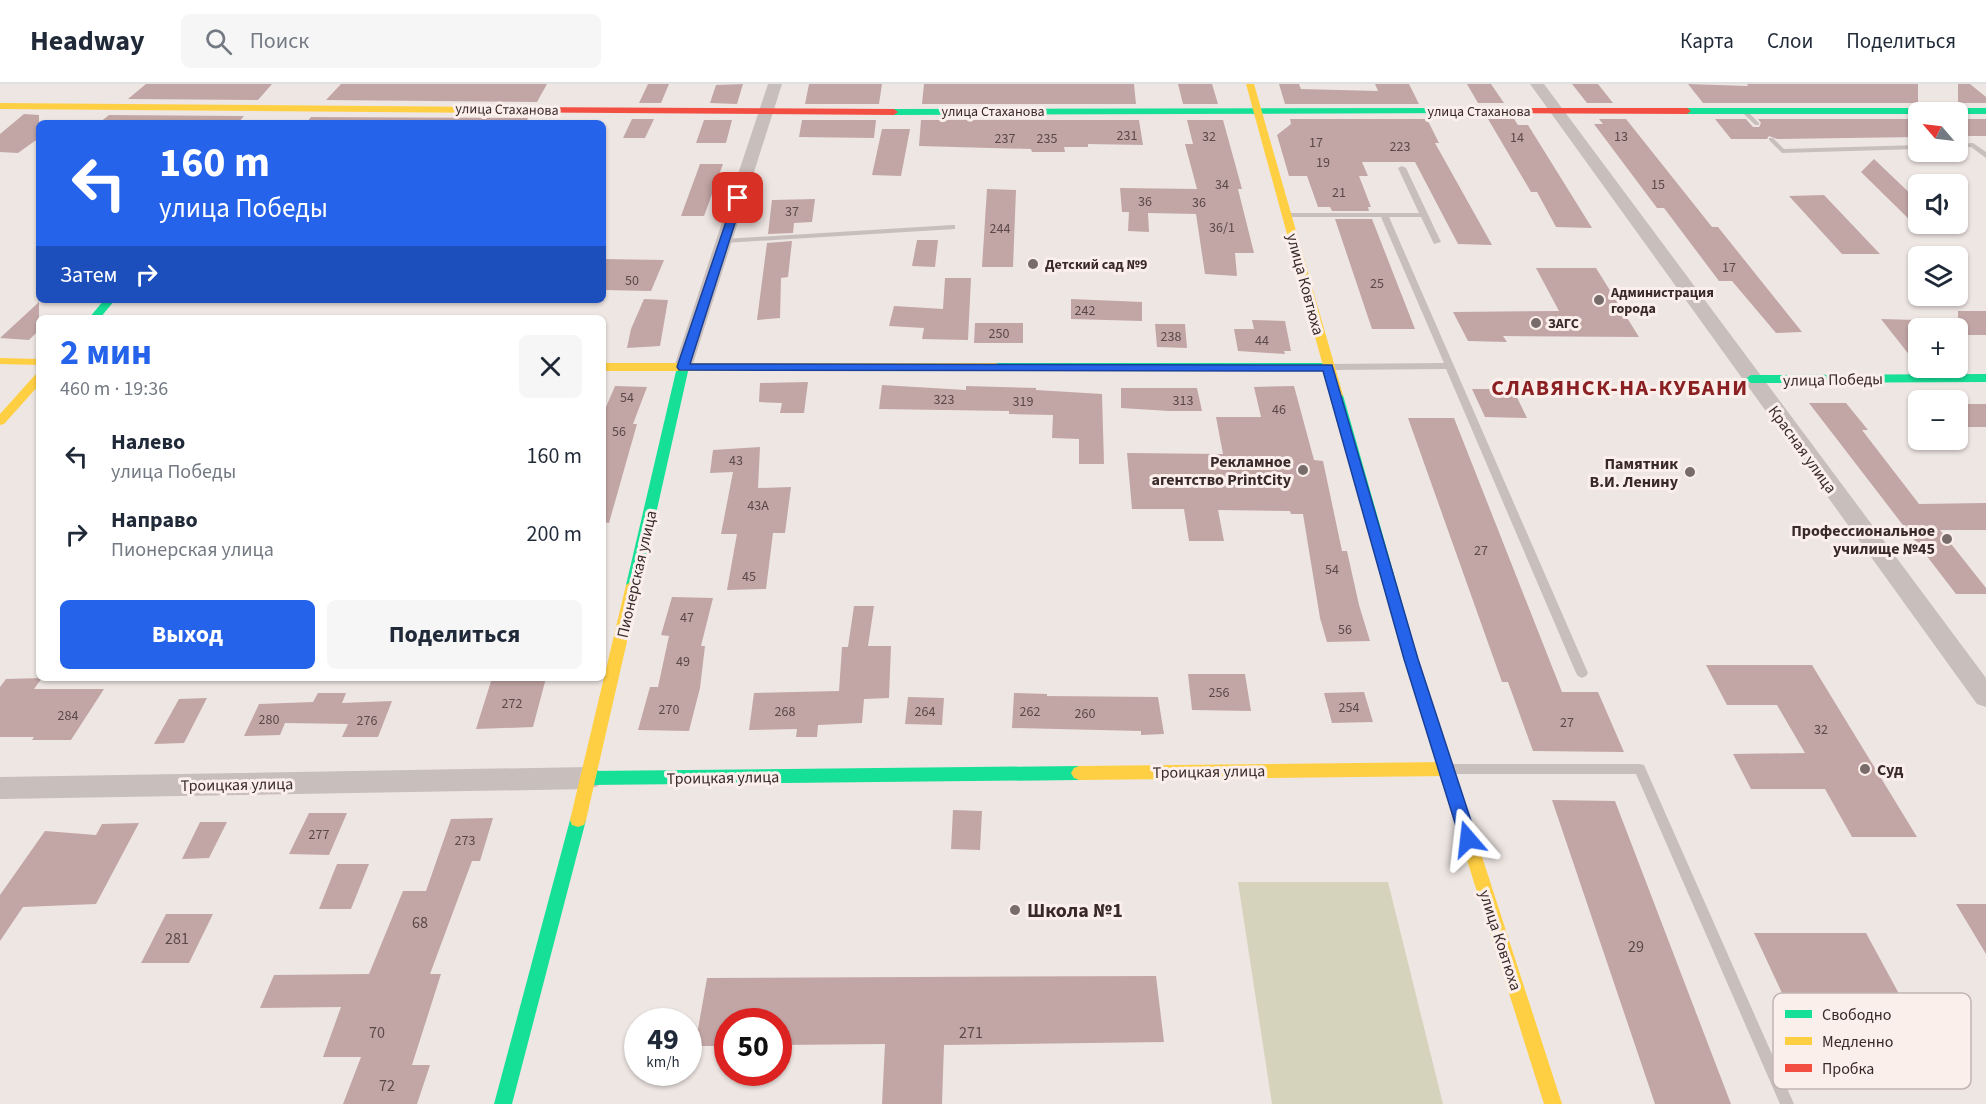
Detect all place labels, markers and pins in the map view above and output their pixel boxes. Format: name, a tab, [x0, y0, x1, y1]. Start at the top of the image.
pin	[712, 172, 763, 223]
place label: Детский сад №9	[1045, 255, 1147, 275]
marker: Детский сад №9	[1026, 257, 1040, 271]
place label: Администрация города	[1610, 283, 1714, 319]
marker: Администрация города	[1592, 293, 1606, 307]
place label: ЗАГС	[1548, 314, 1579, 334]
marker: ЗАГС	[1529, 316, 1543, 330]
place label: Рекламное агентство PrintCity	[1152, 451, 1292, 491]
place label: Памятник В.И. Ленину	[1590, 453, 1679, 493]
marker: Рекламное агентство PrintCity	[1296, 463, 1310, 477]
marker: Памятник В.И. Ленину	[1683, 465, 1697, 479]
place label: Профессиональное училище №45	[1791, 520, 1935, 560]
marker: Профессиональное училище №45	[1940, 532, 1954, 546]
place label: Суд	[1877, 759, 1904, 781]
marker: Суд	[1858, 762, 1872, 776]
place label: Школа №1	[1027, 897, 1123, 925]
marker: Школа №1	[1008, 903, 1022, 917]

